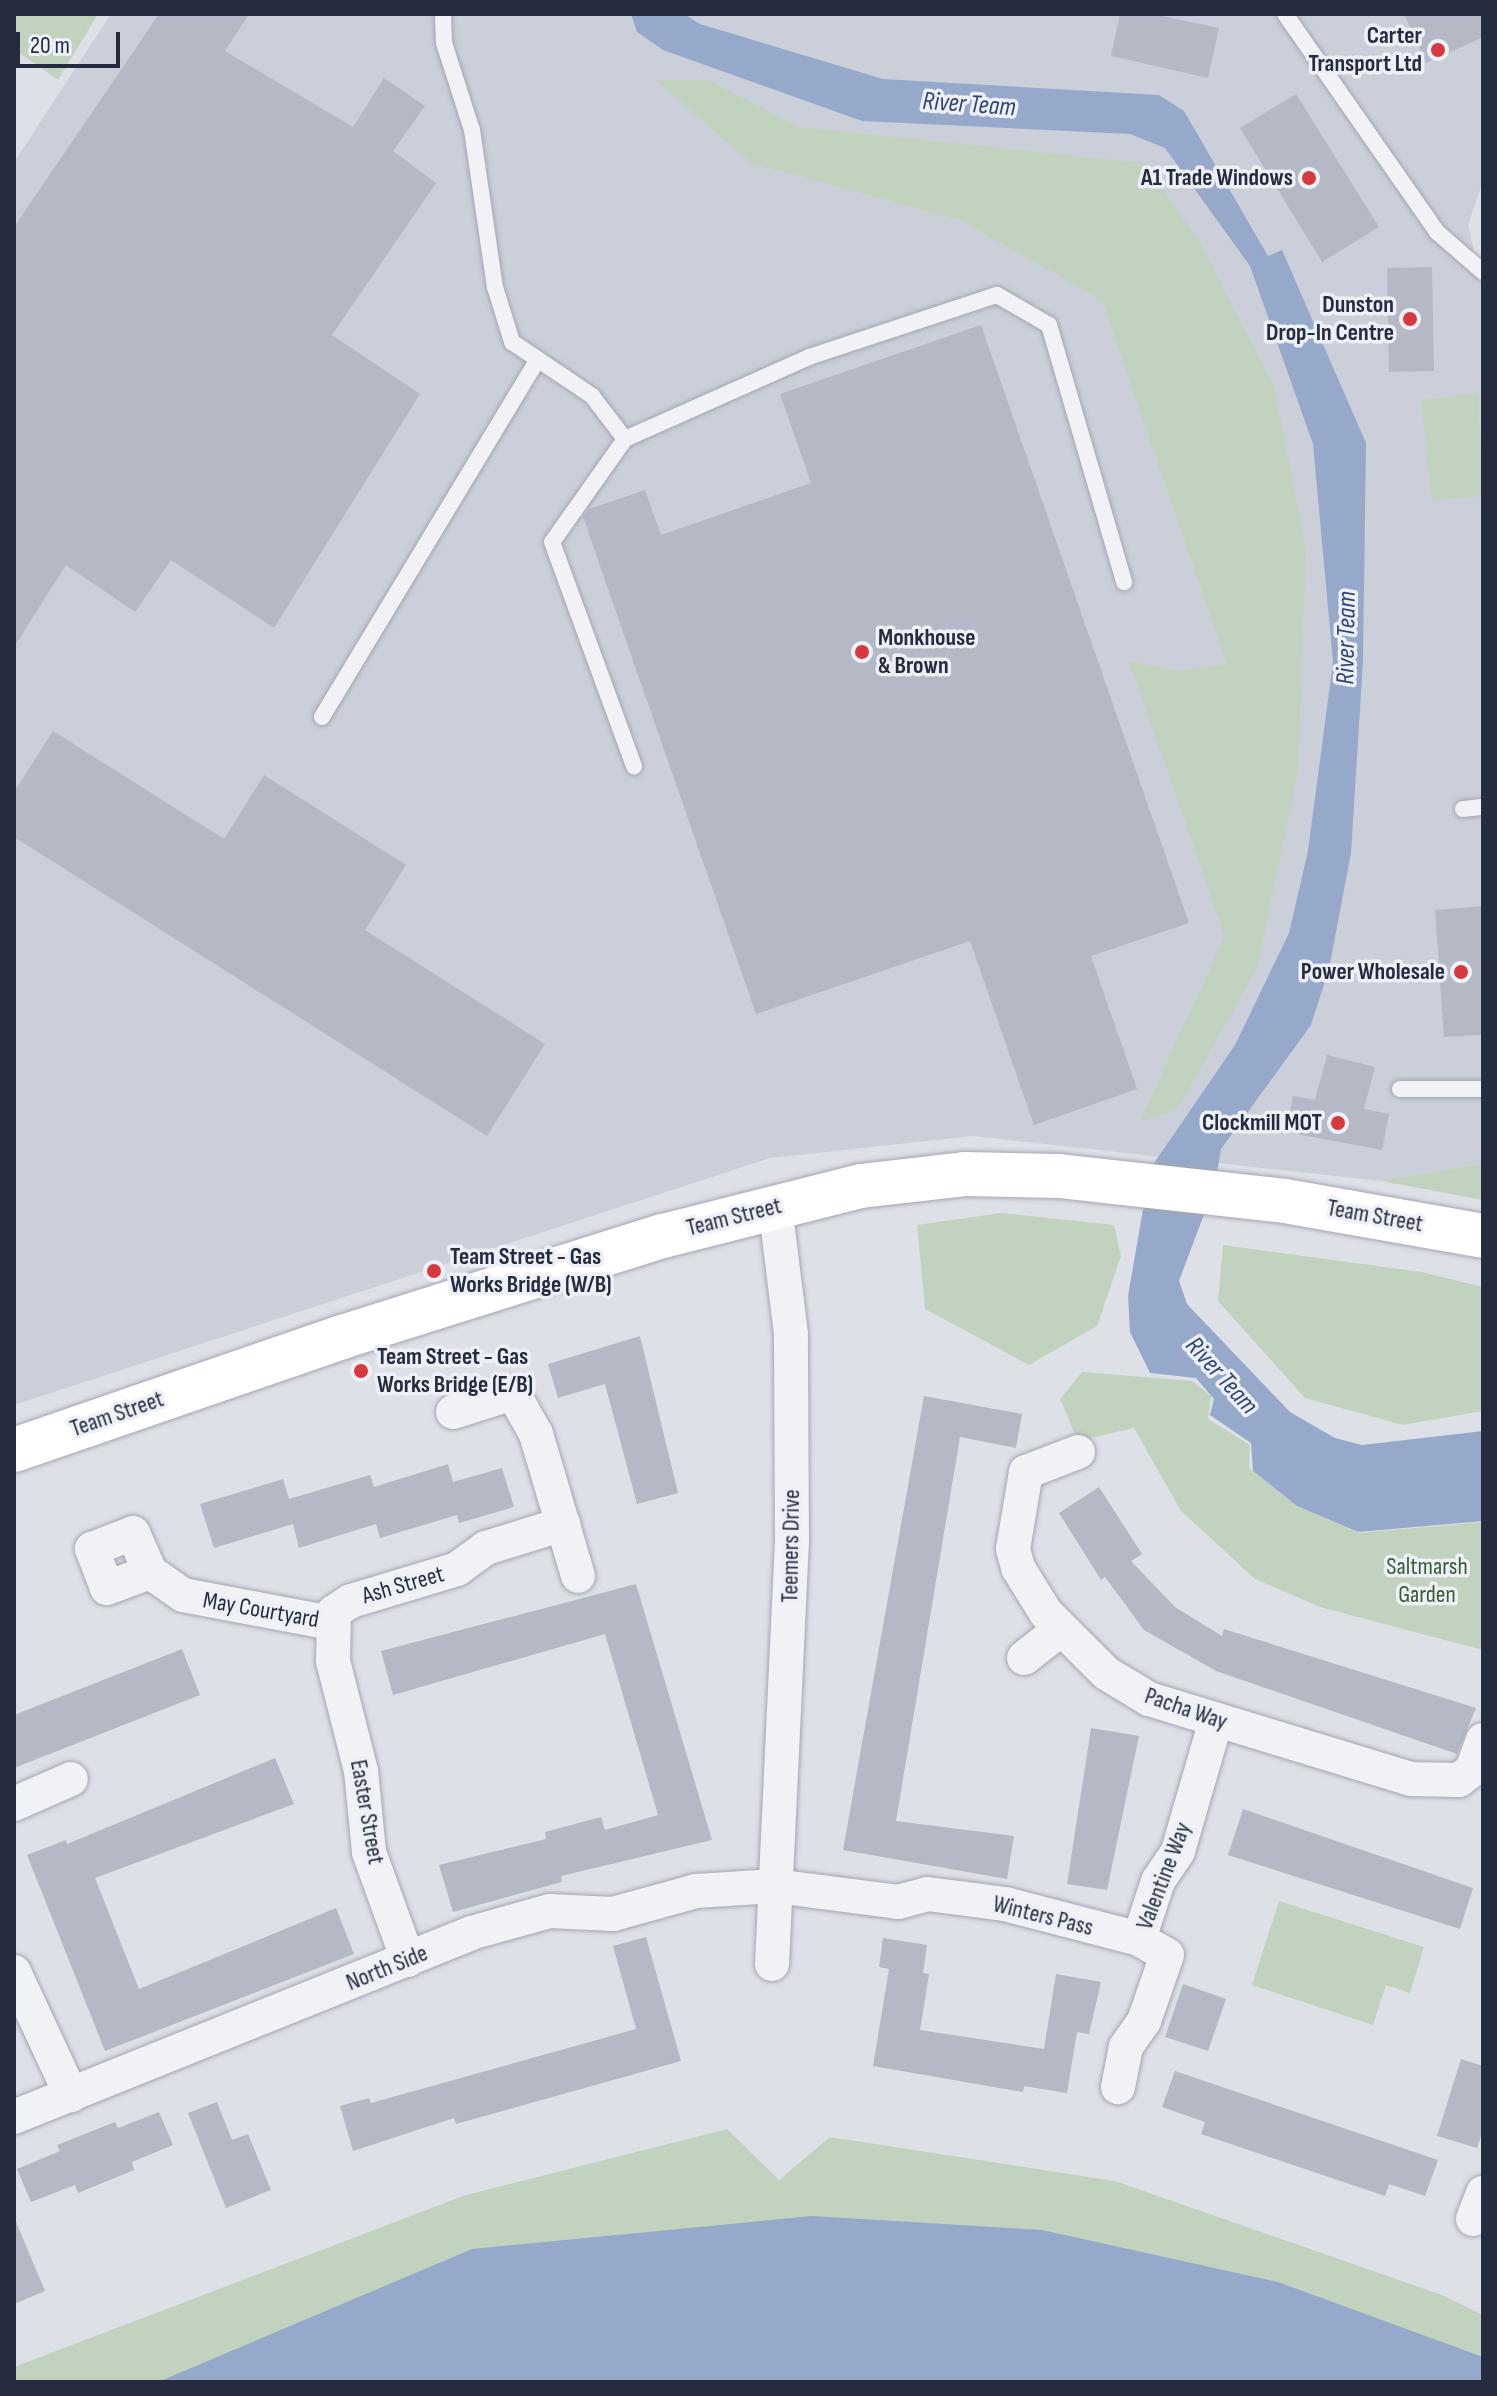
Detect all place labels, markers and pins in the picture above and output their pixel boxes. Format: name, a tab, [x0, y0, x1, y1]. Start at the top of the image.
place label: Carter Transport Ltd	[1308, 22, 1422, 78]
marker: Carter Transport Ltd	[1429, 41, 1447, 59]
place label: A1 Trade Windows	[1141, 164, 1293, 192]
marker: A1 Trade Windows	[1300, 169, 1318, 187]
place label: Dunston Drop-In Centre	[1266, 291, 1394, 347]
marker: Dunston Drop-In Centre	[1401, 310, 1419, 328]
place label: Monkhouse & Brown	[878, 624, 976, 680]
marker: Monkhouse & Brown	[853, 643, 871, 661]
place label: Power Wholesale	[1301, 958, 1445, 986]
marker: Power Wholesale	[1452, 963, 1470, 981]
place label: Clockmill MOT	[1202, 1109, 1322, 1137]
marker: Clockmill MOT	[1329, 1114, 1347, 1132]
place label: Team Street - Gas Works Bridge (W/B)	[450, 1243, 612, 1299]
marker: Team Street - Gas Works Bridge (W/B)	[425, 1262, 443, 1280]
place label: Team Street - Gas Works Bridge (E/B)	[377, 1343, 533, 1399]
marker: Team Street - Gas Works Bridge (E/B)	[352, 1362, 370, 1380]

